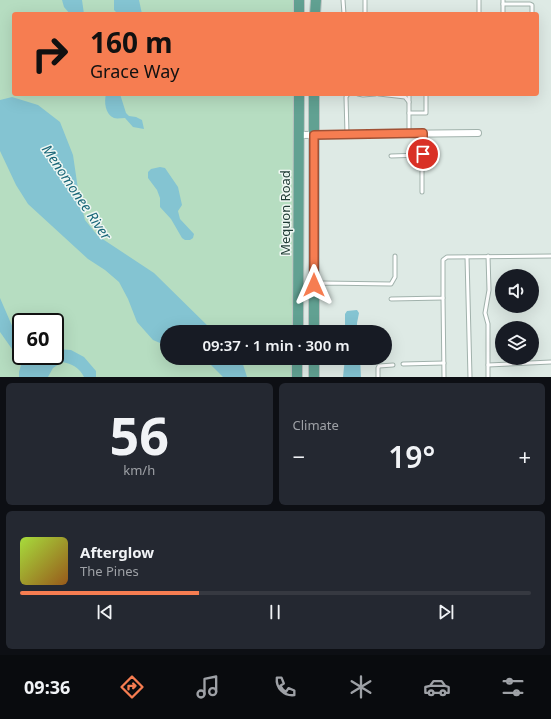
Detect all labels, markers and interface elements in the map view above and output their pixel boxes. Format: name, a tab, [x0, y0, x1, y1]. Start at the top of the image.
text: 160 m	[90, 23, 173, 61]
icon: right	[24, 28, 76, 80]
text: Grace Way	[90, 59, 179, 83]
pin	[406, 137, 440, 171]
water label: Menomonee River	[38, 141, 116, 244]
icon: arrive	[412, 143, 434, 165]
street label: Mequon Road	[276, 170, 294, 256]
position arrow	[293, 264, 335, 306]
map controls	[495, 269, 539, 365]
button: sound	[495, 269, 539, 313]
speed limit sign: 60	[12, 313, 64, 365]
button: layers	[495, 321, 539, 365]
text: 09:37 · 1 min · 300 m	[202, 335, 350, 355]
text: 56	[110, 399, 169, 470]
text: Climate	[293, 416, 339, 434]
text: 19°	[388, 436, 435, 477]
text: −	[293, 441, 305, 471]
text: +	[518, 441, 531, 471]
text: km/h	[123, 461, 155, 479]
text: Afterglow	[80, 542, 154, 562]
text: The Pines	[80, 562, 139, 580]
icon: previous	[94, 601, 116, 623]
icon: pause	[264, 601, 286, 623]
icon: next	[435, 601, 457, 623]
icon: directions	[118, 673, 146, 701]
icon: music	[194, 673, 222, 701]
icon: phone	[271, 673, 299, 701]
icon: climate	[347, 673, 375, 701]
icon: car	[423, 673, 451, 701]
icon: filters	[499, 673, 527, 701]
text: 09:36	[24, 675, 70, 699]

